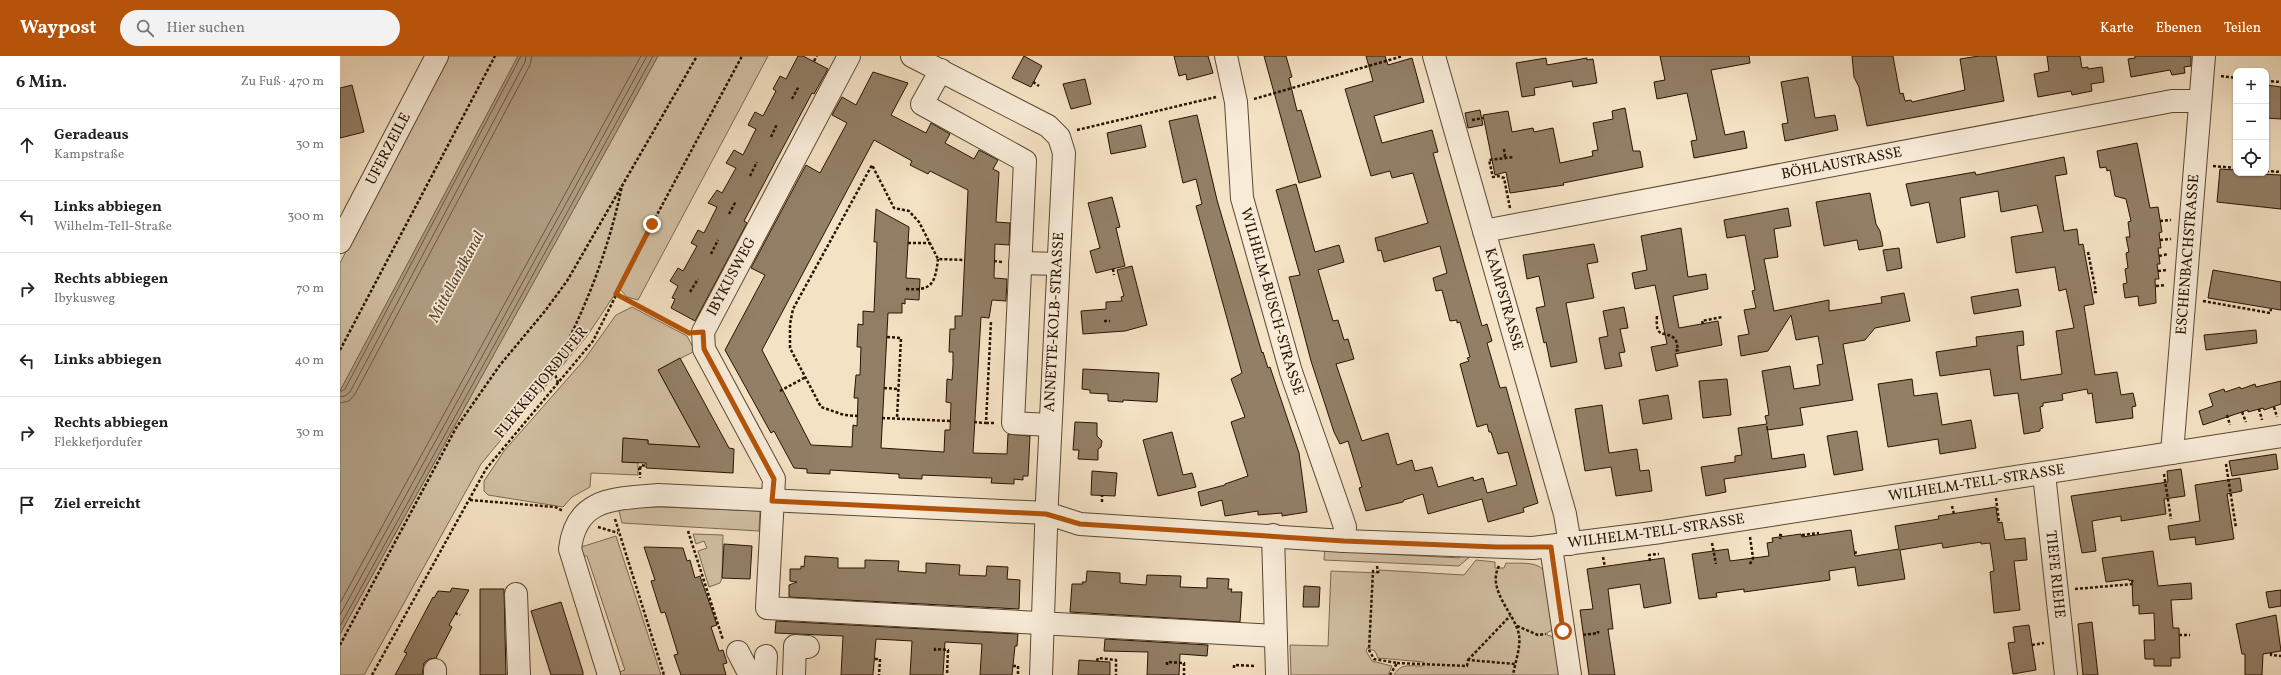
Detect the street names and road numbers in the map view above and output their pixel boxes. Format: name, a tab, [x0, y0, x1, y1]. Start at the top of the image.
street label: UFERZEILE	[361, 109, 416, 189]
street label: BÖHLAUSTRASSE	[1779, 142, 1904, 185]
street label: ESCHENBACHSTRASSE	[2171, 173, 2205, 336]
street label: WILHELM-BUSCH-STRASSE	[1235, 205, 1309, 398]
street label: ANNETTE-KOLB-STRASSE	[1040, 231, 1070, 413]
street label: IBYKUSWEG	[702, 234, 762, 320]
street label: KAMPSTRASSE	[1479, 245, 1528, 353]
street label: FLEKKEFJORDUFER	[490, 323, 594, 443]
street label: WILHELM-TELL-STRASSE	[1887, 459, 2066, 507]
street label: WILHELM-TELL-STRASSE	[1566, 509, 1746, 554]
street label: TIEFE RIEHE	[2040, 529, 2070, 619]

